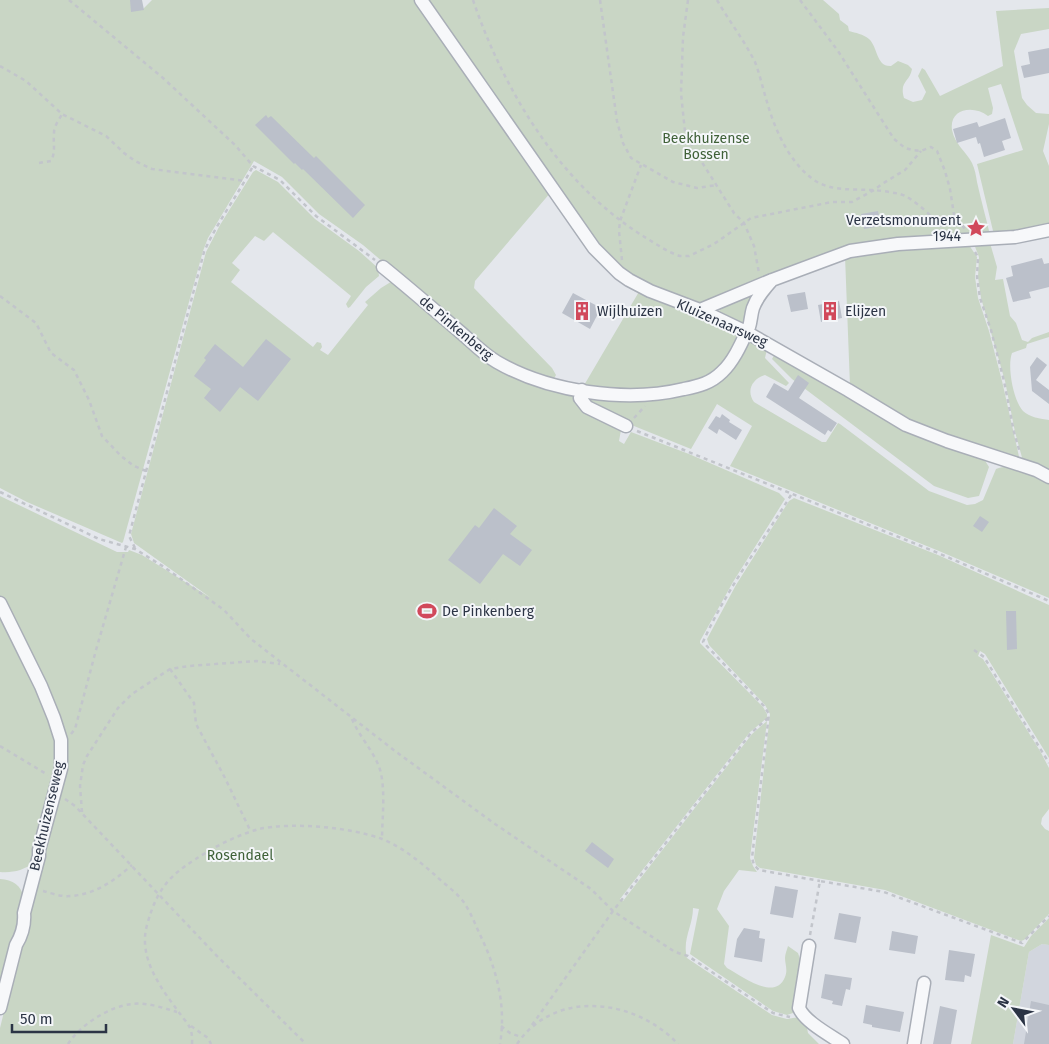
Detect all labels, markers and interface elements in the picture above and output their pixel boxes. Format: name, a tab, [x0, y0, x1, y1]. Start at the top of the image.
park label: Beekhuizense Bossen	[662, 130, 750, 163]
place label: Verzetsmonument 1944	[846, 212, 962, 245]
place icon: Verzetsmonument 1944	[965, 217, 987, 239]
street label: de Pinkenberg	[416, 292, 497, 364]
street label: Kluizenaarsweg	[674, 295, 771, 351]
building icon: Wijlhuizen	[571, 300, 593, 322]
building icon: Elijzen	[819, 300, 841, 322]
place label: Wijlhuizen	[597, 303, 663, 320]
place label: Elijzen	[845, 303, 886, 320]
sports icon: De Pinkenberg	[416, 600, 438, 622]
place label: De Pinkenberg	[442, 603, 535, 620]
street label: Beekhuizenseweg	[26, 759, 68, 873]
park label: Rosendael	[207, 847, 273, 864]
north arrow	[989, 984, 1039, 1034]
text: N	[994, 994, 1013, 1011]
scale bar	[12, 1002, 106, 1034]
text: 50 m	[20, 1010, 53, 1028]

